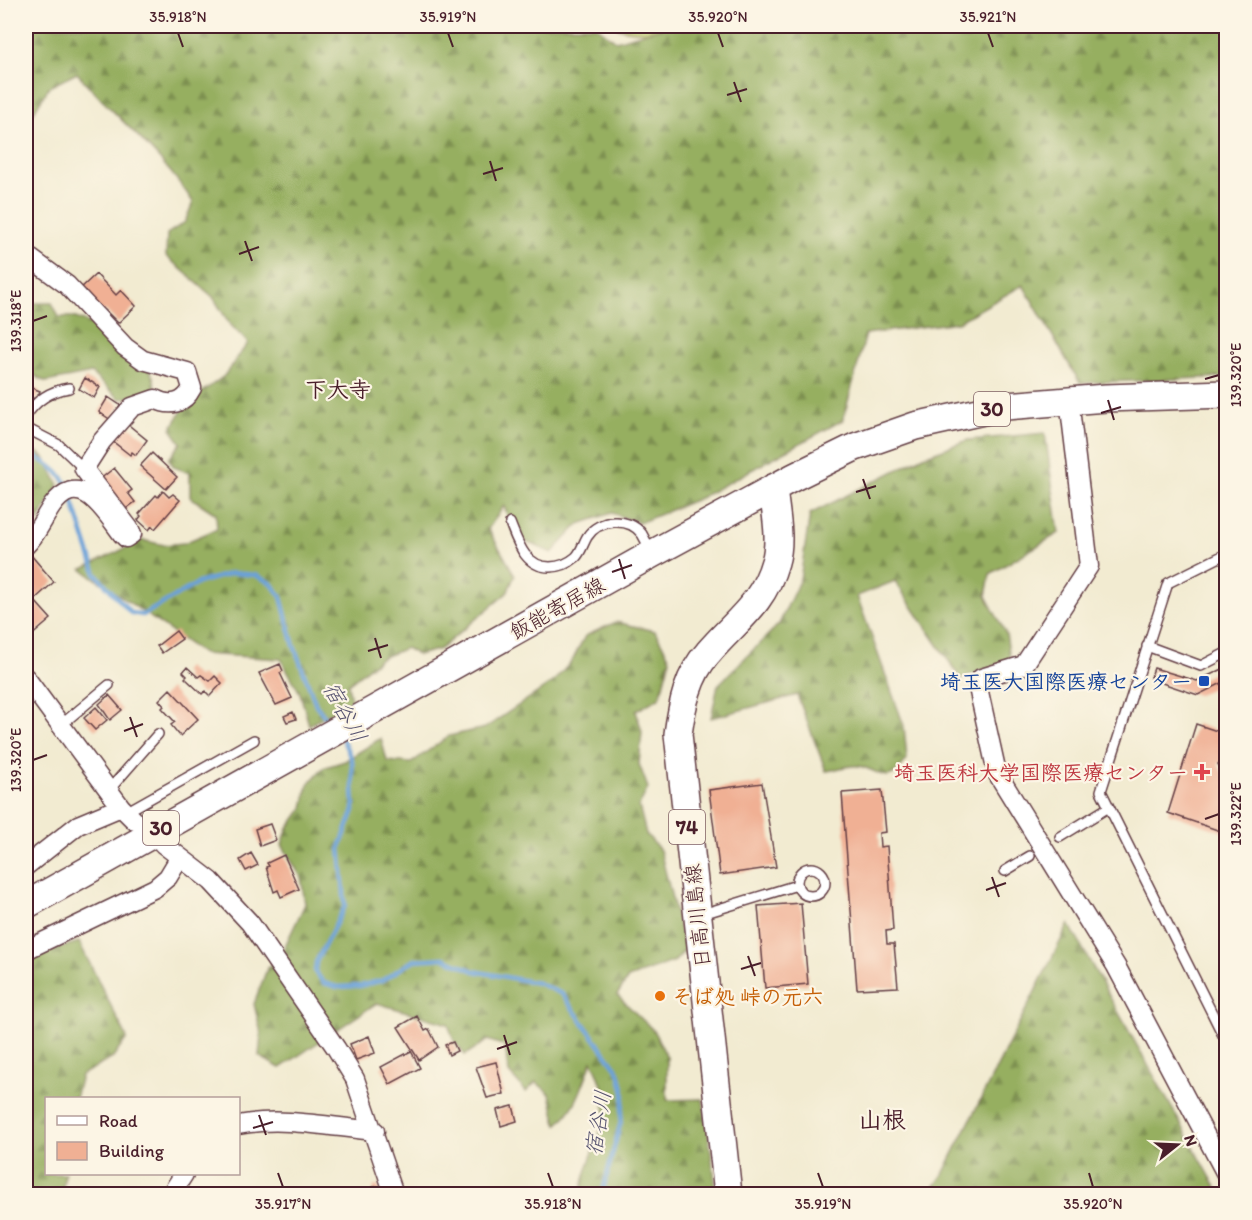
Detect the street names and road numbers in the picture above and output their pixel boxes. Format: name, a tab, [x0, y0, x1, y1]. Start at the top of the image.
road number: 30	[974, 392, 1010, 426]
street label: 飯能寄居線	[505, 572, 609, 644]
road number: 74	[669, 810, 705, 844]
road number: 30	[143, 811, 179, 845]
street label: 日高川島線	[679, 862, 715, 970]

